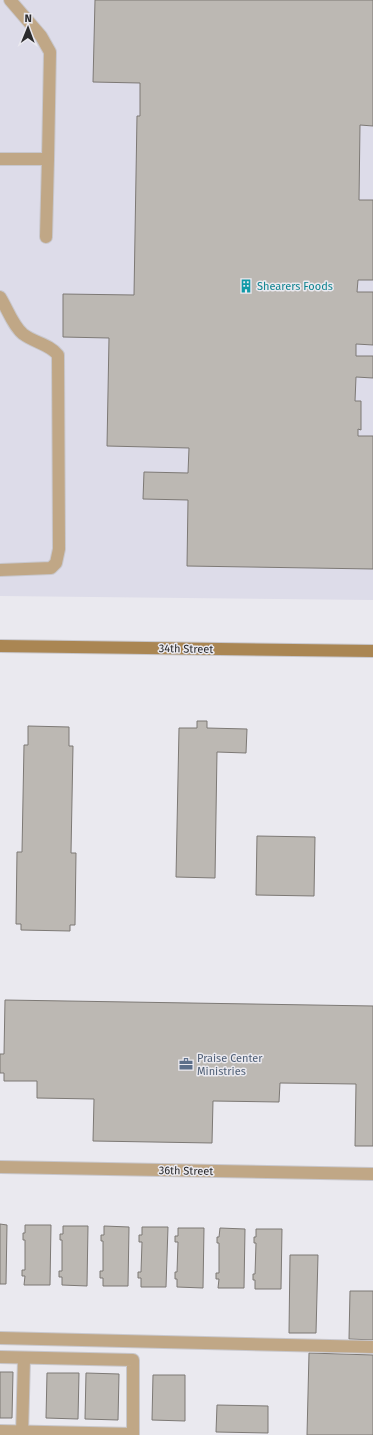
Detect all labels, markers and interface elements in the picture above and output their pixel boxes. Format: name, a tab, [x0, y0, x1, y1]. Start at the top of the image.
north arrow	[8, 8, 48, 48]
text: N	[24, 12, 32, 25]
building icon: Shearers Foods	[238, 278, 254, 294]
place label: Shearers Foods	[257, 280, 333, 293]
street label: 34th Street	[159, 642, 213, 656]
place label: Praise Center Ministries	[197, 1052, 263, 1078]
office icon: Praise Center Ministries	[178, 1056, 194, 1072]
street label: 36th Street	[159, 1164, 213, 1178]

